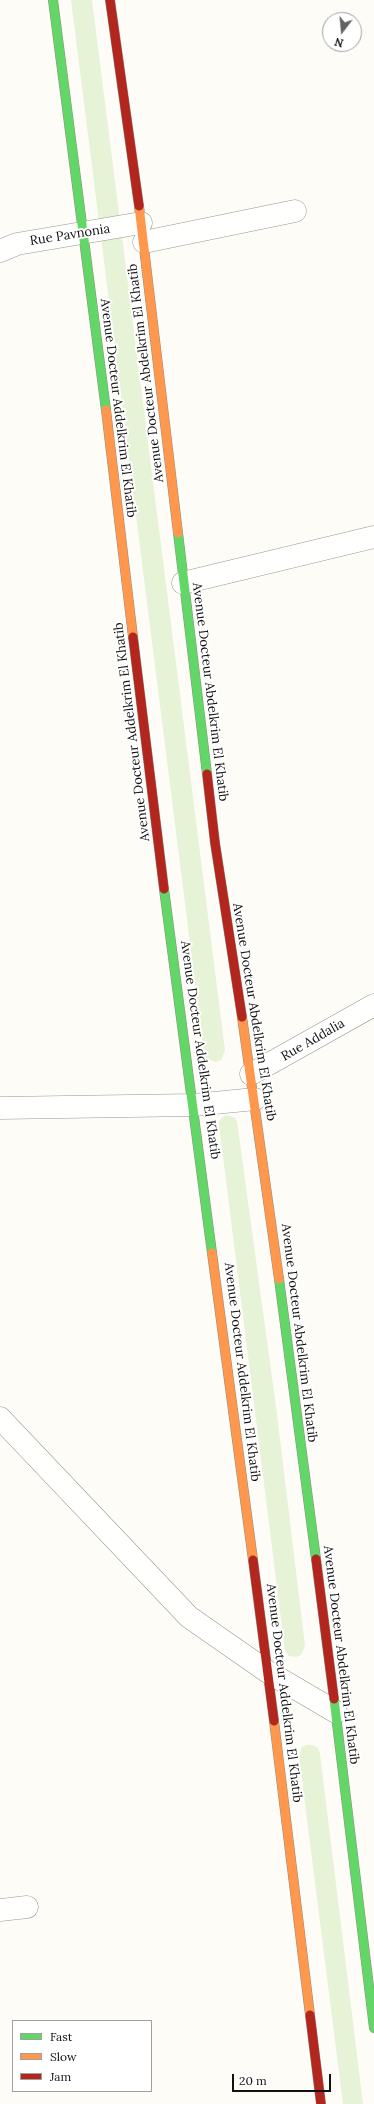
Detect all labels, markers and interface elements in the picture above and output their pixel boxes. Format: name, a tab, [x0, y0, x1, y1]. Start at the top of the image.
north arrow	[322, 12, 362, 52]
text: N	[333, 35, 345, 50]
street label: Rue Pavnonia	[29, 221, 111, 249]
street label: Avenue Docteur Abdelkrim El Khatib	[125, 263, 167, 483]
street label: Avenue Docteur Addelkrim El Khatib	[97, 298, 139, 518]
street label: Avenue Docteur Abdelkrim El Khatib	[189, 582, 231, 802]
street label: Avenue Docteur Addelkrim El Khatib	[111, 622, 153, 842]
street label: Avenue Docteur Abdelkrim El Khatib	[229, 902, 279, 1122]
street label: Avenue Docteur Addelkrim El Khatib	[177, 940, 223, 1160]
street label: Rue Addalia	[278, 1016, 348, 1064]
street label: Avenue Docteur Abdelkrim El Khatib	[278, 1223, 320, 1443]
street label: Avenue Docteur Addelkrim El Khatib	[221, 1262, 263, 1482]
street label: Avenue Docteur Abdelkrim El Khatib	[320, 1545, 362, 1765]
street label: Avenue Docteur Addelkrim El Khatib	[263, 1583, 305, 1803]
legend	[12, 2020, 152, 2092]
text: Fast	[50, 2029, 73, 2044]
text: Slow	[50, 2049, 77, 2064]
scale bar	[234, 2066, 333, 2092]
text: Jam	[50, 2069, 71, 2084]
text: 20 m	[239, 2073, 267, 2088]

